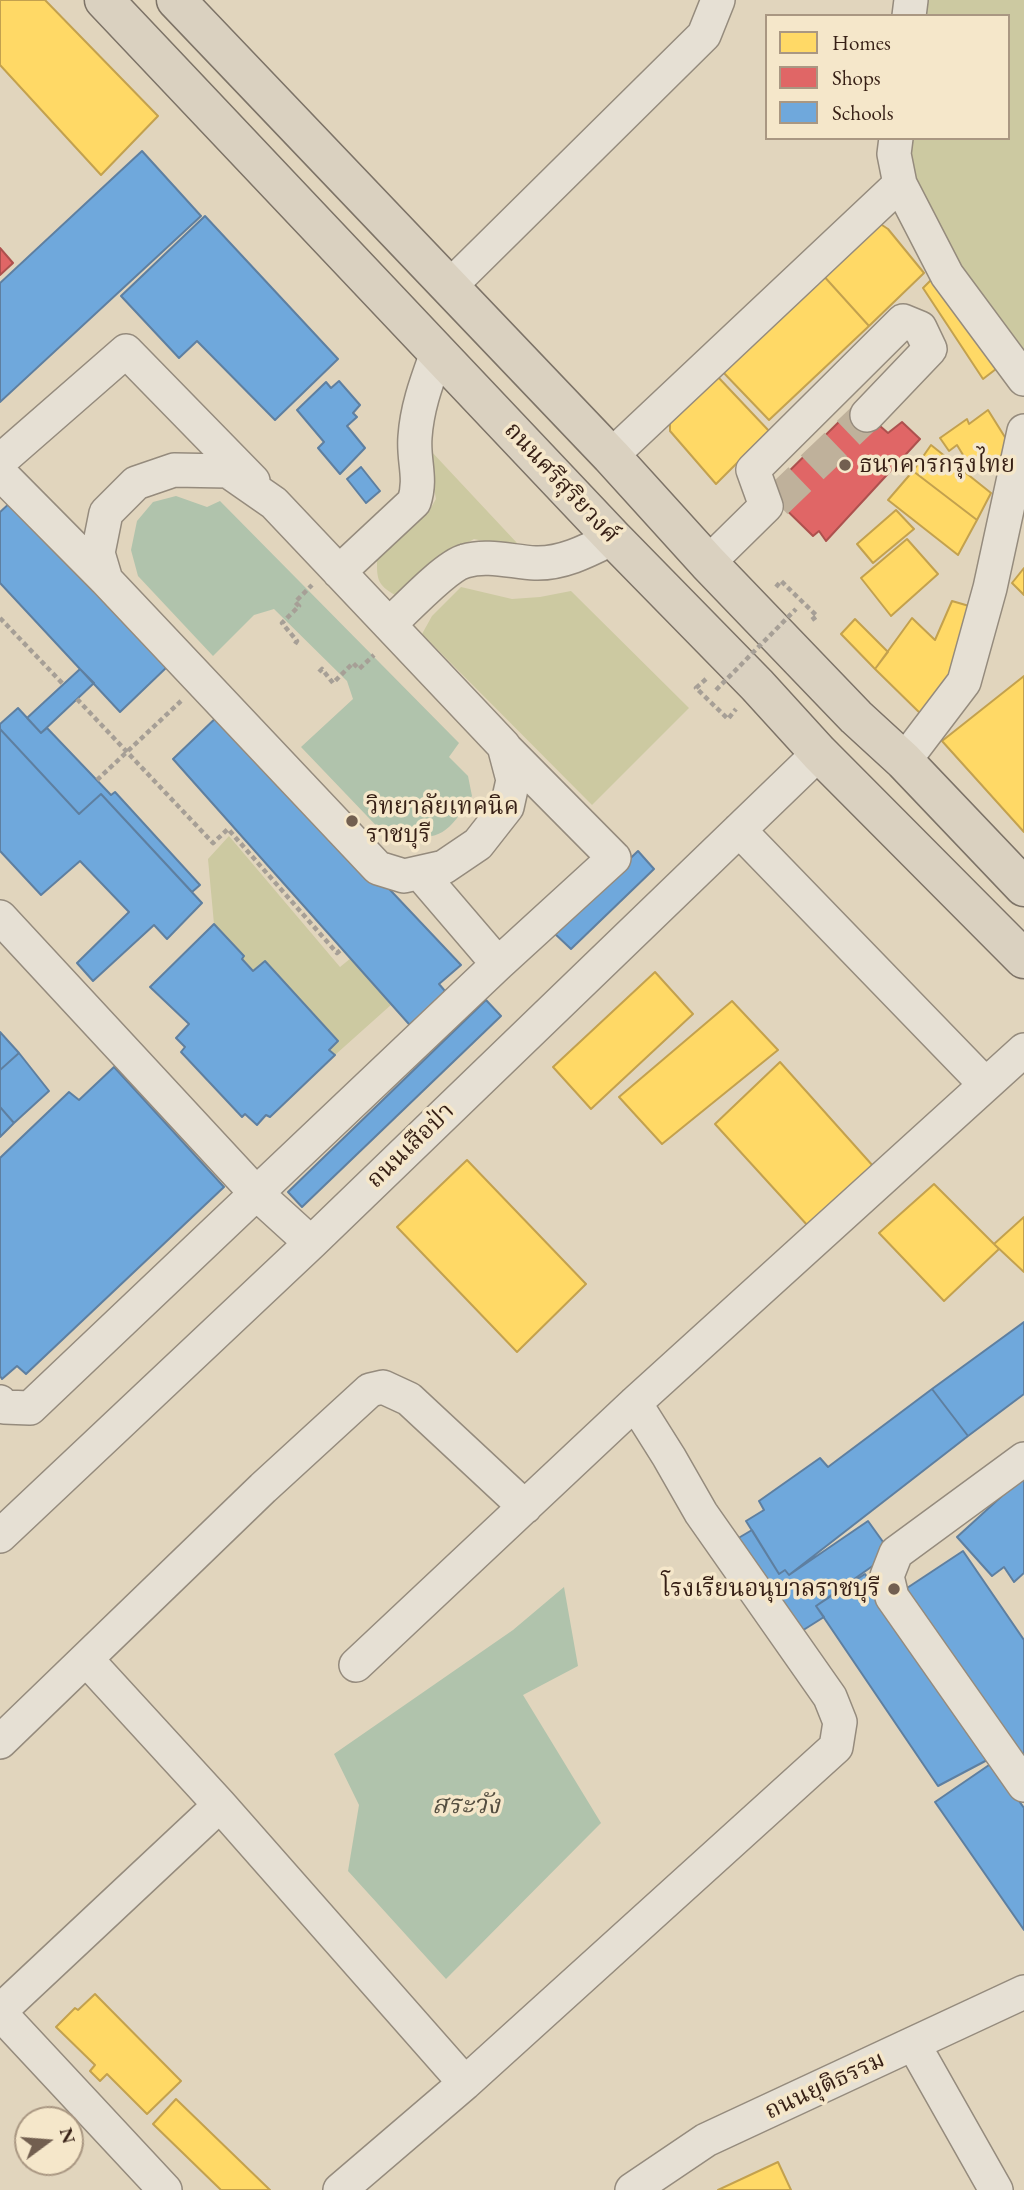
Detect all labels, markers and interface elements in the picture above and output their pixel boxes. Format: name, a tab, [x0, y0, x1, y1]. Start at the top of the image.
legend	[765, 14, 1010, 140]
text: Homes	[832, 29, 891, 56]
text: Shops	[832, 64, 881, 91]
text: Schools	[832, 99, 893, 126]
street label: ถนนศรีสุริยวงศ์	[498, 417, 624, 549]
place label: ธนาคารกรุงไทย	[859, 451, 1015, 479]
marker: ธนาคารกรุงไทย	[837, 457, 853, 473]
place label: วิทยาลัยเทคนิค ราชบุรี	[366, 793, 519, 849]
marker: วิทยาลัยเทคนิค ราชบุรี	[344, 813, 360, 829]
street label: ถนนเสือป่า	[361, 1097, 461, 1195]
place label: โรงเรียนอนุบาลราชบุรี	[661, 1575, 880, 1603]
marker: โรงเรียนอนุบาลราชบุรี	[886, 1581, 902, 1597]
water label: สระวัง	[432, 1790, 500, 1822]
street label: ถนนยุติธรรม	[760, 2046, 890, 2126]
north arrow	[14, 2106, 84, 2176]
text: N	[54, 2125, 82, 2146]

